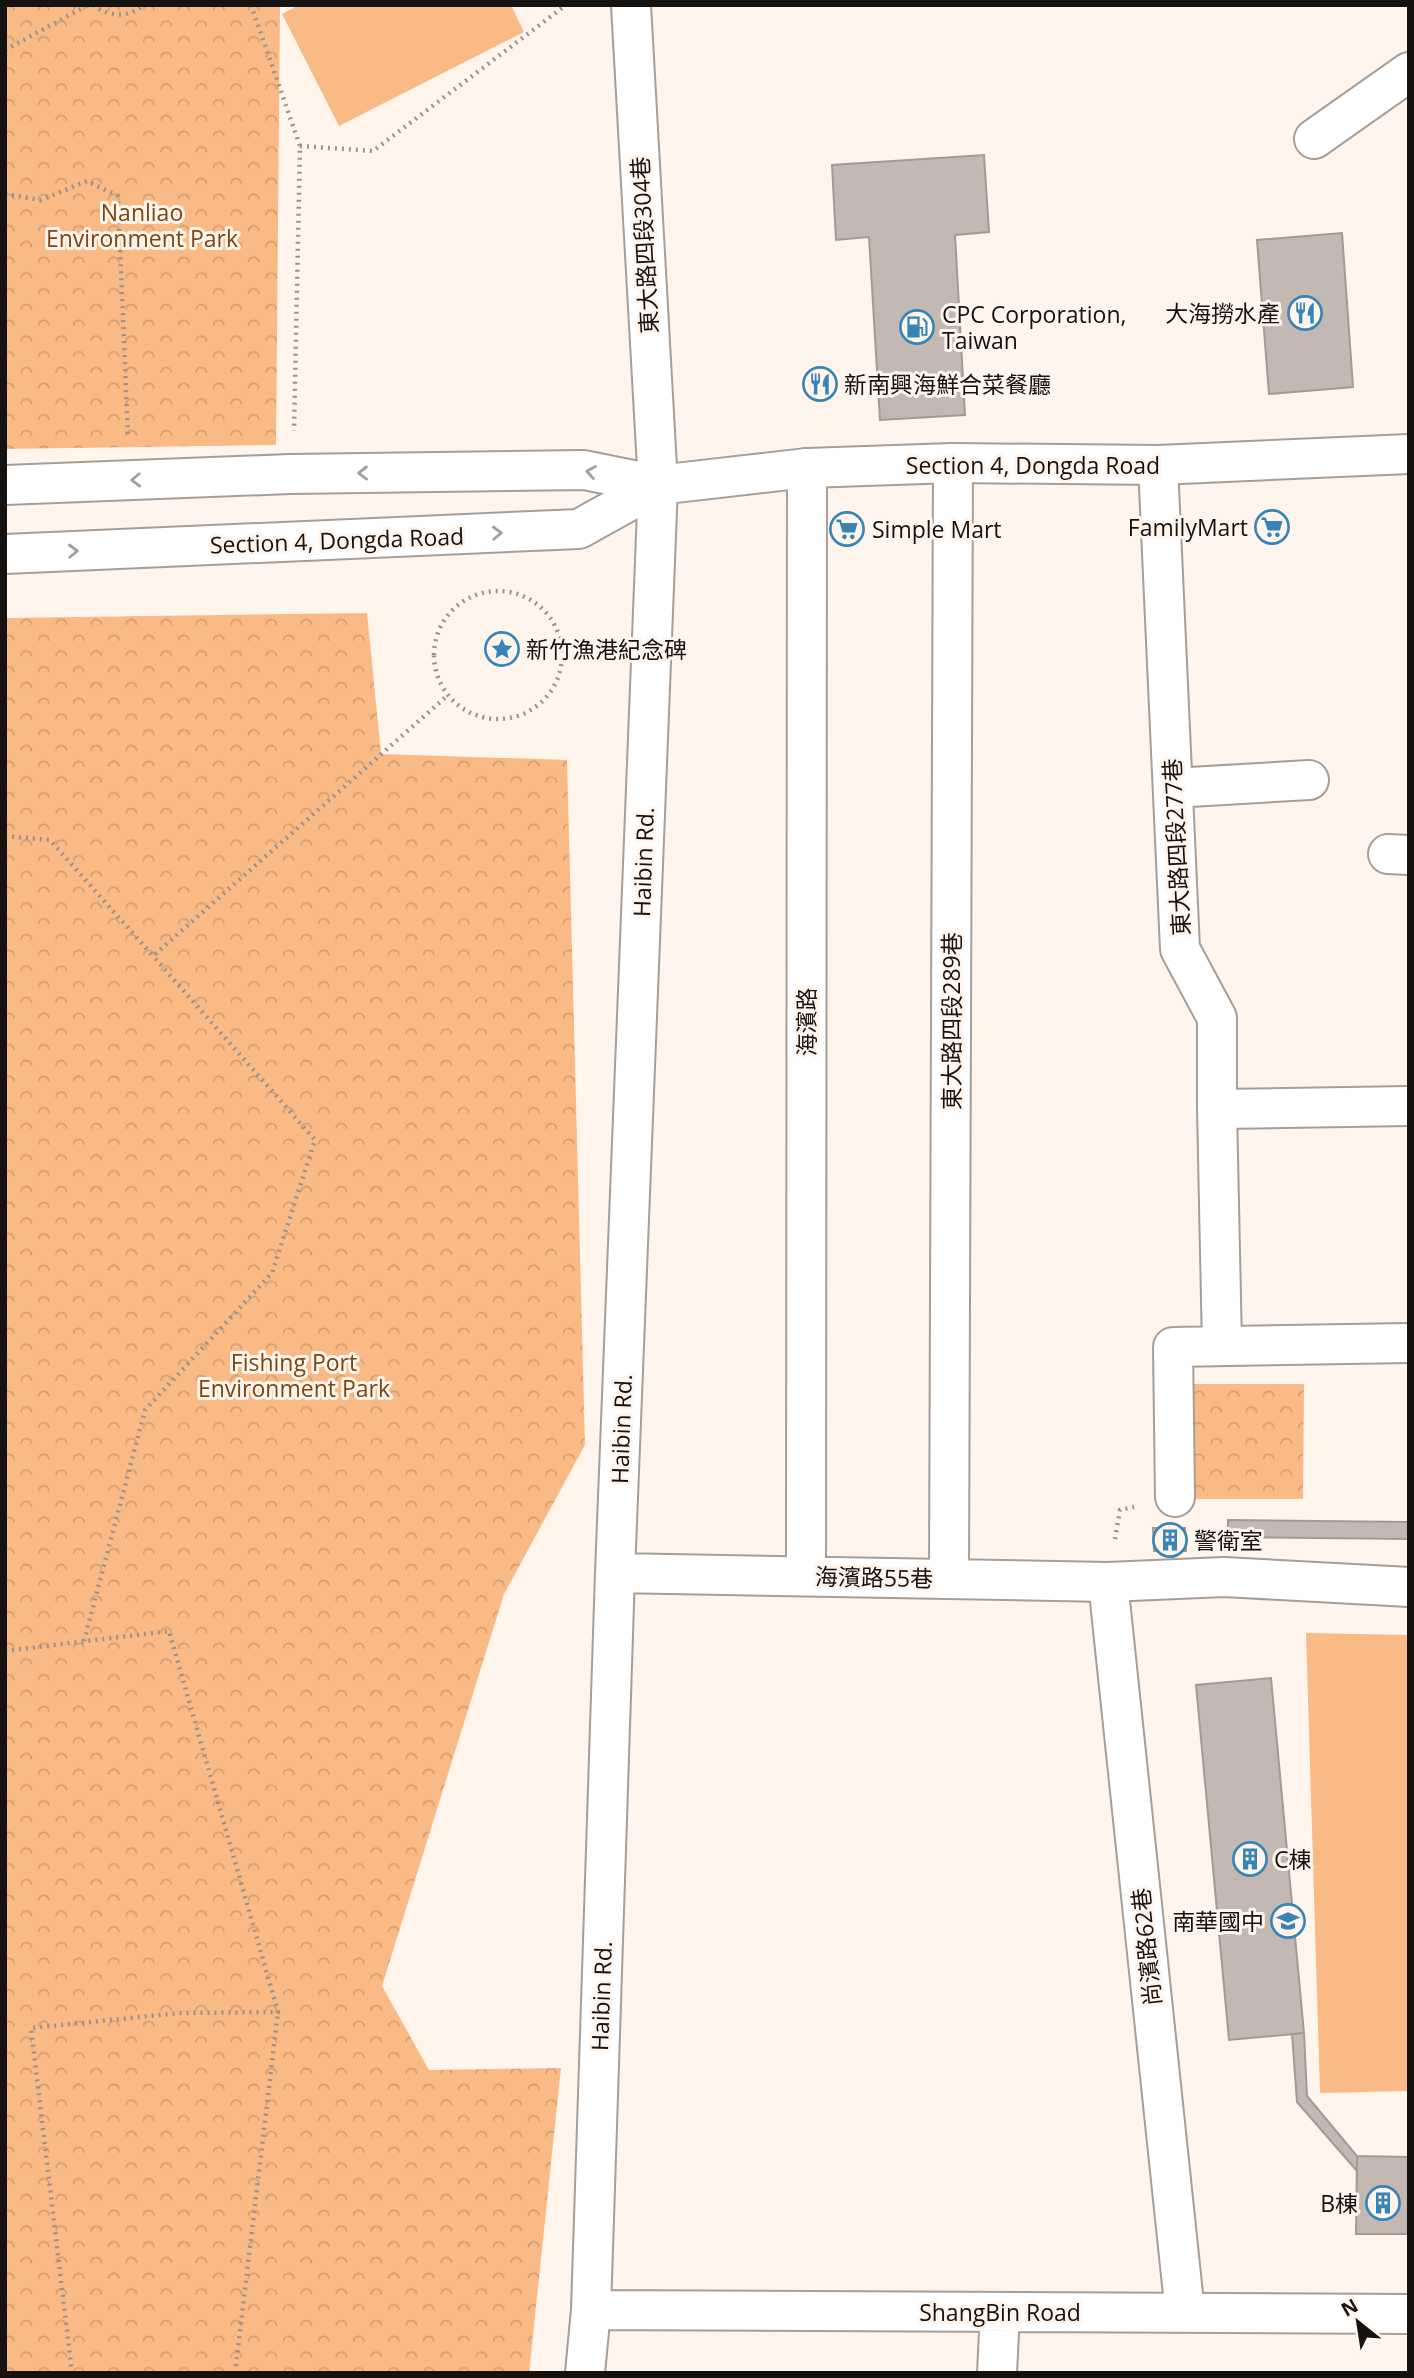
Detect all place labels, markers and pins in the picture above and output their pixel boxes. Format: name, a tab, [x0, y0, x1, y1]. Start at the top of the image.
restaurant icon: 大海撈水產	[1286, 294, 1324, 332]
place label: 大海撈水產	[1165, 297, 1280, 329]
place label: CPC Corporation, Taiwan	[942, 298, 1127, 356]
fuel station icon: CPC Corporation, Taiwan	[898, 308, 936, 346]
restaurant icon: 新南興海鮮合菜餐廳	[801, 365, 839, 403]
place label: 新南興海鮮合菜餐廳	[844, 368, 1051, 400]
supermarket icon: FamilyMart	[1253, 508, 1291, 546]
supermarket icon: Simple Mart	[828, 510, 866, 548]
place label: FamilyMart	[1128, 511, 1248, 543]
place label: Simple Mart	[872, 513, 1002, 545]
place icon: 新竹漁港紀念碑	[483, 630, 521, 668]
place label: 新竹漁港紀念碑	[526, 633, 687, 665]
building icon: 警衛室	[1151, 1521, 1189, 1559]
place label: 警衛室	[1194, 1524, 1263, 1556]
building icon: C棟	[1231, 1840, 1269, 1878]
place label: C棟	[1274, 1843, 1312, 1875]
school or university icon: 南華國中	[1269, 1902, 1307, 1940]
place label: 南華國中	[1172, 1905, 1264, 1937]
building icon: B棟	[1364, 2184, 1402, 2222]
place label: B棟	[1320, 2187, 1358, 2219]

